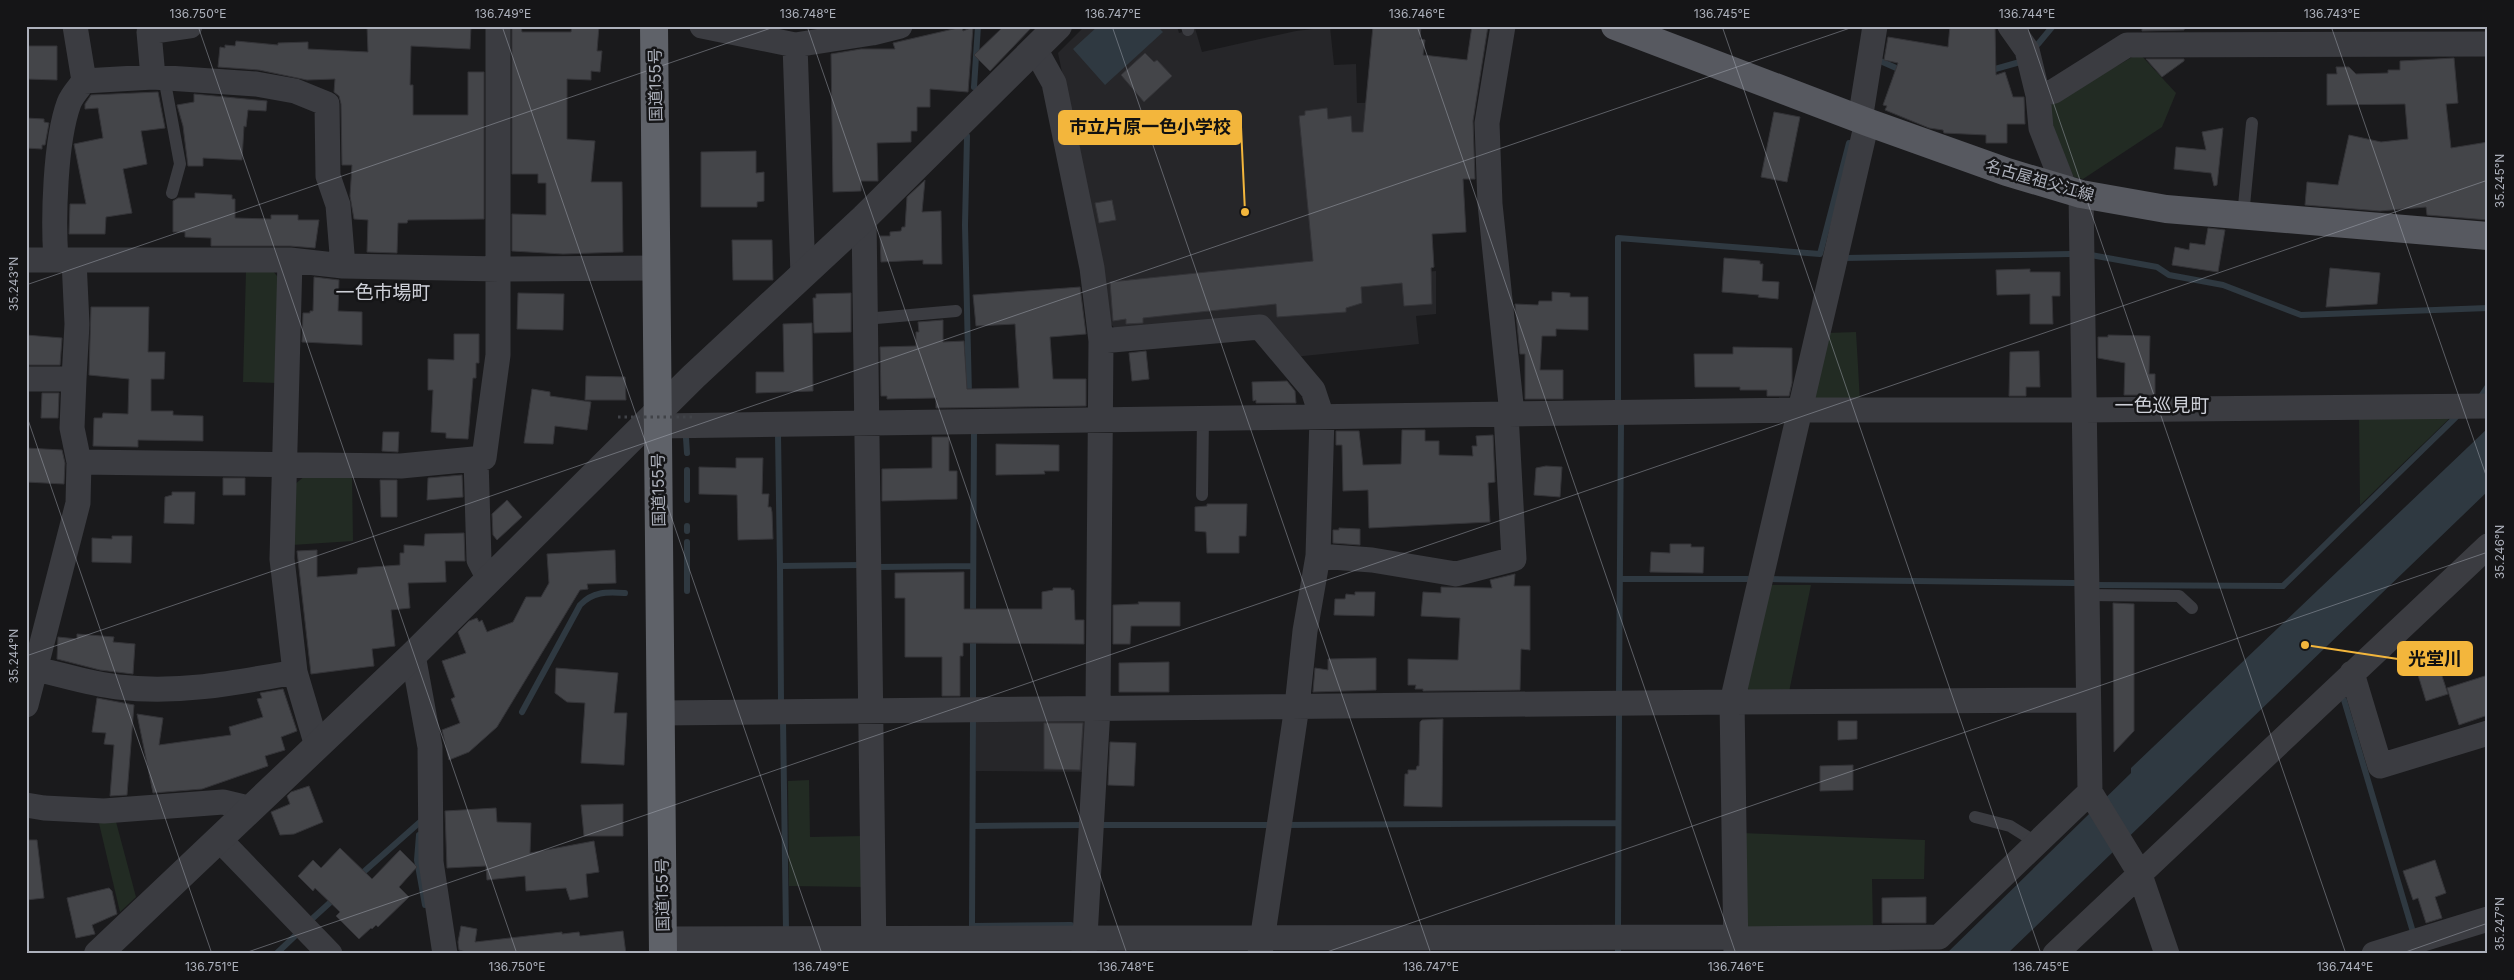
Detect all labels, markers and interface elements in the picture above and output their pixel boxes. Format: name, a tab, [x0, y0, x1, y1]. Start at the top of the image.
text: 136.750°E	[170, 6, 226, 21]
text: 136.749°E	[475, 6, 531, 21]
text: 136.748°E	[780, 6, 836, 21]
text: 136.747°E	[1085, 6, 1141, 21]
text: 136.746°E	[1389, 6, 1445, 21]
text: 136.745°E	[1694, 6, 1750, 21]
text: 136.744°E	[1999, 6, 2055, 21]
text: 136.743°E	[2304, 6, 2360, 21]
street label: 国道155号	[644, 48, 666, 122]
callout: 市立片原一色小学校	[1059, 111, 1241, 144]
text: 市立片原一色小学校	[1069, 116, 1231, 137]
text: 35.245°N	[2492, 154, 2507, 208]
street label: 名古屋祖父江線	[1983, 155, 2097, 205]
text: 35.243°N	[6, 257, 21, 311]
district label: 一色市場町	[335, 281, 431, 304]
district label: 一色巡見町	[2114, 394, 2210, 417]
street label: 国道155号	[647, 453, 669, 527]
text: 35.246°N	[2492, 525, 2507, 579]
text: 35.244°N	[6, 629, 21, 683]
callout: 光堂川	[2398, 642, 2472, 675]
text: 光堂川	[2408, 648, 2462, 669]
street label: 国道155号	[651, 858, 673, 932]
text: 35.247°N	[2492, 897, 2507, 951]
text: 136.751°E	[185, 959, 239, 974]
text: 136.750°E	[489, 959, 545, 974]
text: 136.749°E	[793, 959, 849, 974]
text: 136.748°E	[1098, 959, 1154, 974]
text: 136.747°E	[1403, 959, 1459, 974]
text: 136.746°E	[1708, 959, 1764, 974]
text: 136.745°E	[2013, 959, 2069, 974]
text: 136.744°E	[2317, 959, 2373, 974]

